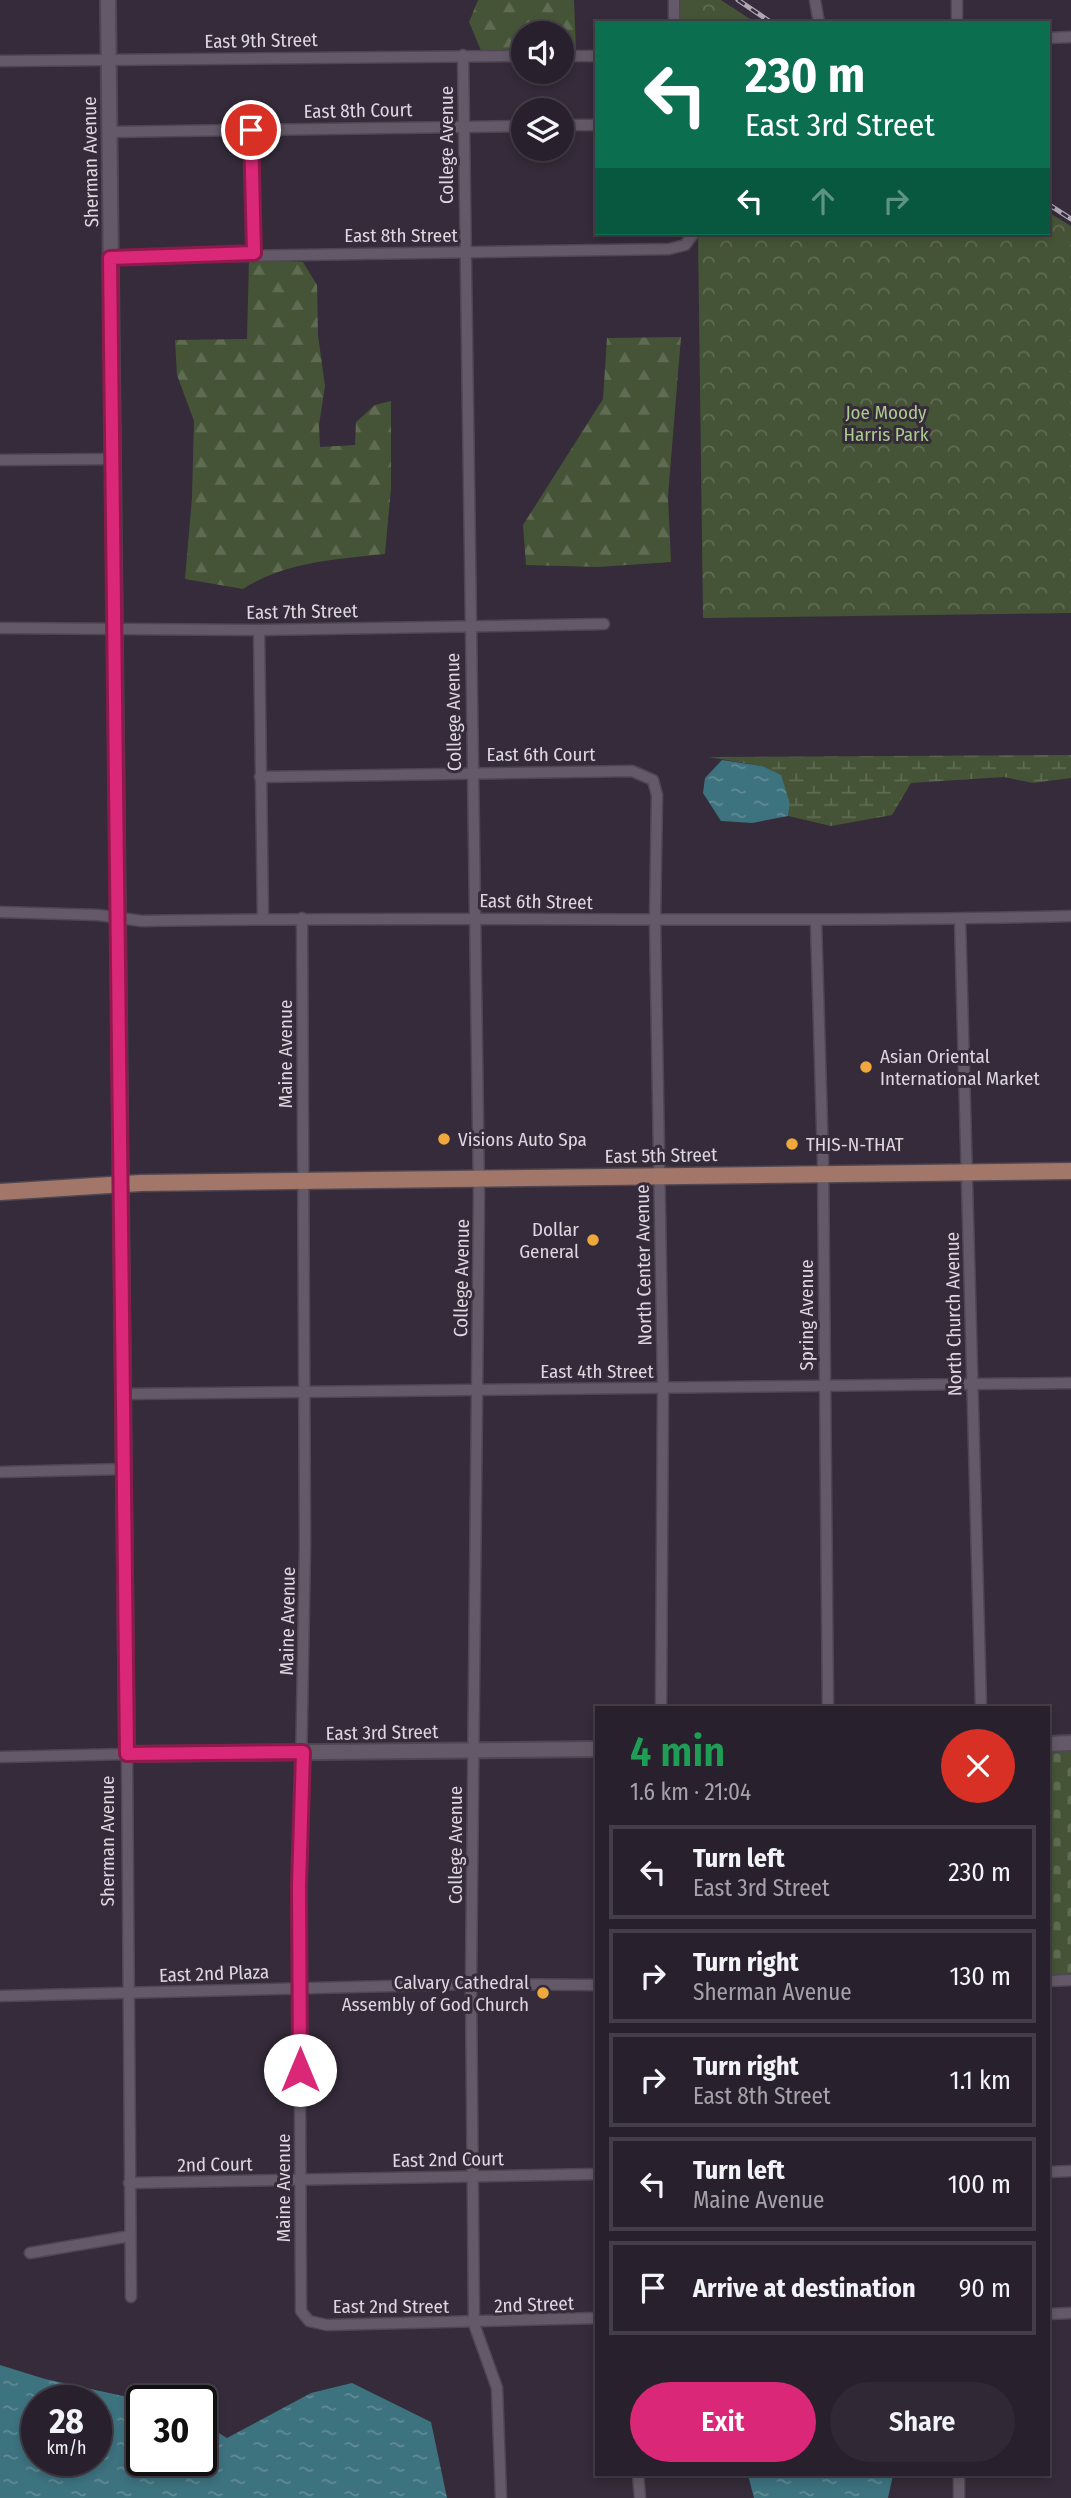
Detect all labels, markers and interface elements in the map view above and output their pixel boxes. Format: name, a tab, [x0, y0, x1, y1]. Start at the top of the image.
map controls	[511, 21, 574, 161]
button: sound	[511, 21, 574, 84]
street label: East 9th Street	[204, 28, 319, 53]
text: 230 m	[745, 46, 865, 105]
icon: left	[630, 49, 721, 140]
street label: College Avenue	[435, 86, 458, 204]
street label: Sherman Avenue	[78, 96, 103, 228]
street label: East 8th Court	[303, 98, 413, 123]
button: layers	[511, 98, 574, 161]
pin	[221, 100, 281, 160]
text: East 3rd Street	[745, 106, 935, 144]
icon: arrive	[232, 111, 270, 149]
icon: left	[731, 182, 769, 220]
icon: ahead	[804, 182, 842, 220]
icon: right	[877, 182, 915, 220]
street label: East 8th Street	[344, 224, 459, 247]
park label: Joe Moody Harris Park	[843, 401, 929, 446]
street label: East 7th Street	[246, 599, 359, 624]
street label: College Avenue	[441, 653, 466, 771]
street label: East 6th Court	[487, 743, 596, 766]
street label: East 6th Street	[479, 889, 594, 914]
street label: Maine Avenue	[274, 1000, 297, 1108]
place label: Asian Oriental International Market	[880, 1045, 1040, 1090]
marker: Asian Oriental International Market	[858, 1059, 874, 1075]
place label: Visions Auto Spa	[458, 1128, 587, 1151]
marker: Visions Auto Spa	[436, 1131, 452, 1147]
place label: THIS-N-THAT	[806, 1133, 904, 1156]
marker: THIS-N-THAT	[784, 1136, 800, 1152]
street label: East 5th Street	[604, 1143, 718, 1168]
street label: North Center Avenue	[631, 1184, 656, 1346]
place label: Dollar General	[519, 1218, 579, 1263]
street label: College Avenue	[449, 1219, 474, 1337]
marker: Dollar General	[585, 1232, 601, 1248]
street label: North Church Avenue	[941, 1232, 966, 1396]
street label: Spring Avenue	[795, 1259, 818, 1371]
street label: East 4th Street	[540, 1360, 654, 1383]
street label: Maine Avenue	[275, 1567, 300, 1675]
street label: East 3rd Street	[325, 1720, 439, 1745]
text: 4 min	[630, 1727, 725, 1777]
button: close	[941, 1729, 1015, 1803]
street label: Sherman Avenue	[96, 1776, 119, 1906]
text: 1.6 km · 21:04	[630, 1778, 751, 1806]
street label: College Avenue	[444, 1786, 467, 1904]
text: Turn left	[693, 1843, 785, 1874]
icon: left	[634, 1853, 672, 1891]
text: 230 m	[948, 1857, 1011, 1888]
text: East 3rd Street	[693, 1874, 829, 1902]
text: Turn right	[693, 1947, 799, 1978]
icon: right	[634, 1957, 672, 1995]
street label: East 2nd Plaza	[159, 1960, 270, 1987]
text: 130 m	[949, 1961, 1011, 1992]
place label: Calvary Cathedral Assembly of God Church	[342, 1971, 529, 2016]
text: Sherman Avenue	[693, 1978, 852, 2006]
marker: Calvary Cathedral Assembly of God Church	[535, 1985, 551, 2001]
position arrow	[263, 2033, 337, 2107]
text: Turn right	[693, 2051, 799, 2082]
icon: right	[634, 2061, 672, 2099]
text: 1.1 km	[950, 2065, 1011, 2096]
text: East 8th Street	[693, 2082, 830, 2110]
street label: Maine Avenue	[272, 2134, 295, 2242]
street label: East 2nd Court	[392, 2147, 505, 2172]
street label: 2nd Court	[177, 2152, 254, 2177]
text: Turn left	[693, 2155, 785, 2186]
icon: left	[634, 2165, 672, 2203]
text: 100 m	[948, 2169, 1011, 2200]
text: Maine Avenue	[693, 2186, 824, 2214]
icon: arrive	[634, 2269, 672, 2307]
text: Arrive at destination	[693, 2273, 916, 2304]
text: 90 m	[959, 2273, 1011, 2304]
street label: 2nd Street	[494, 2292, 575, 2317]
street label: East 2nd Street	[333, 2295, 450, 2318]
button: Exit	[630, 2382, 816, 2462]
button: Share	[830, 2382, 1015, 2462]
speed limit sign: 30	[126, 2385, 217, 2476]
text: 28	[49, 2400, 84, 2442]
text: km/h	[46, 2437, 87, 2459]

